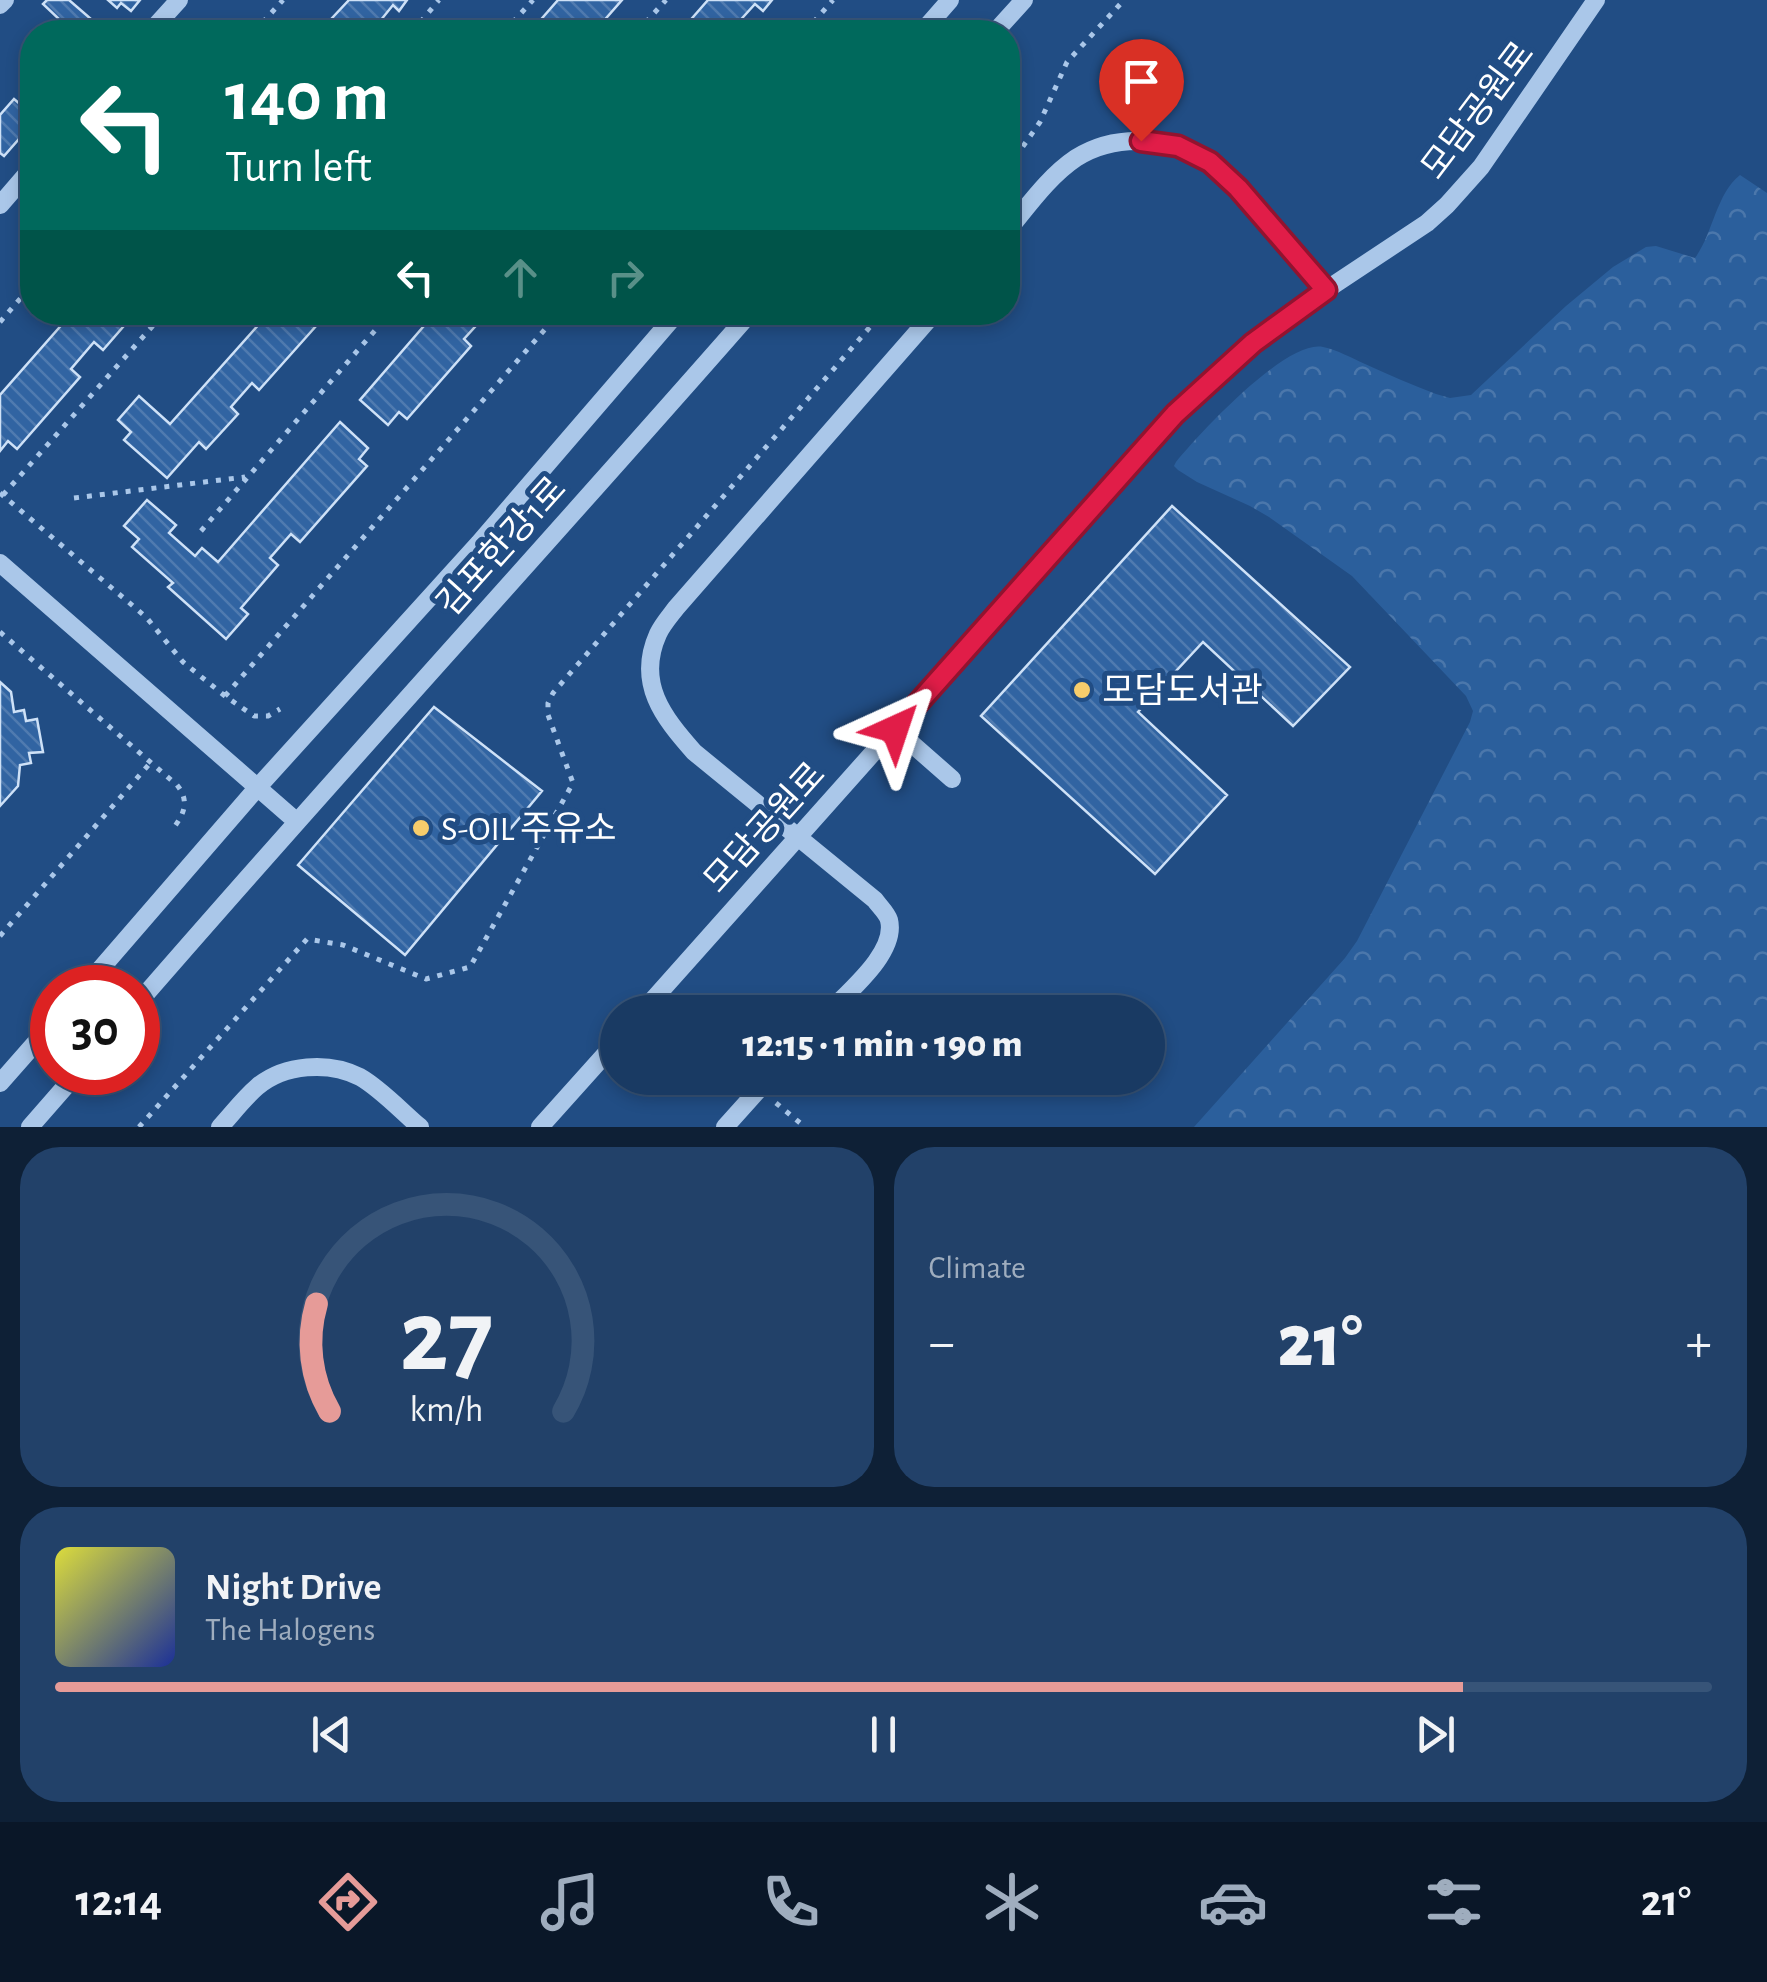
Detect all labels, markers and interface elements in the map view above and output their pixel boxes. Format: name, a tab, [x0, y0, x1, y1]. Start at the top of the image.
street label: 모담공원로	[1415, 35, 1541, 186]
pin	[1099, 39, 1184, 142]
icon: arrive	[1114, 54, 1169, 109]
icon: left	[60, 60, 190, 190]
text: 140 m	[225, 63, 389, 133]
text: Turn left	[225, 145, 372, 190]
icon: left	[388, 250, 443, 305]
icon: ahead	[493, 250, 548, 305]
icon: right	[598, 250, 653, 305]
street label: 김포한강1로	[430, 470, 573, 623]
place label: 모담도서관	[1102, 673, 1263, 709]
position arrow	[843, 677, 947, 781]
marker: 모담도서관	[1071, 679, 1093, 701]
street label: 모담공원로	[697, 756, 832, 900]
place label: S-OIL 주유소	[441, 812, 617, 847]
marker: S-OIL 주유소	[410, 817, 432, 839]
speed limit sign: 30	[30, 965, 160, 1095]
text: 12:15 · 1 min · 190 m	[742, 1026, 1023, 1064]
text: Climate	[929, 1252, 1026, 1284]
text: 27	[400, 1286, 494, 1390]
text: 21°	[1278, 1305, 1363, 1380]
text: −	[929, 1316, 955, 1371]
text: +	[1686, 1316, 1712, 1371]
text: km/h	[410, 1392, 484, 1428]
text: Night Drive	[205, 1569, 381, 1607]
text: The Halogens	[205, 1614, 375, 1646]
icon: previous	[304, 1707, 359, 1762]
icon: pause	[856, 1707, 911, 1762]
icon: next	[1408, 1707, 1463, 1762]
icon: directions	[313, 1867, 383, 1937]
icon: music	[535, 1867, 605, 1937]
icon: phone	[756, 1867, 826, 1937]
icon: climate	[977, 1867, 1047, 1937]
icon: car	[1198, 1867, 1268, 1937]
icon: filters	[1419, 1867, 1489, 1937]
text: 12:14	[76, 1879, 162, 1924]
text: 21°	[1641, 1879, 1691, 1924]

